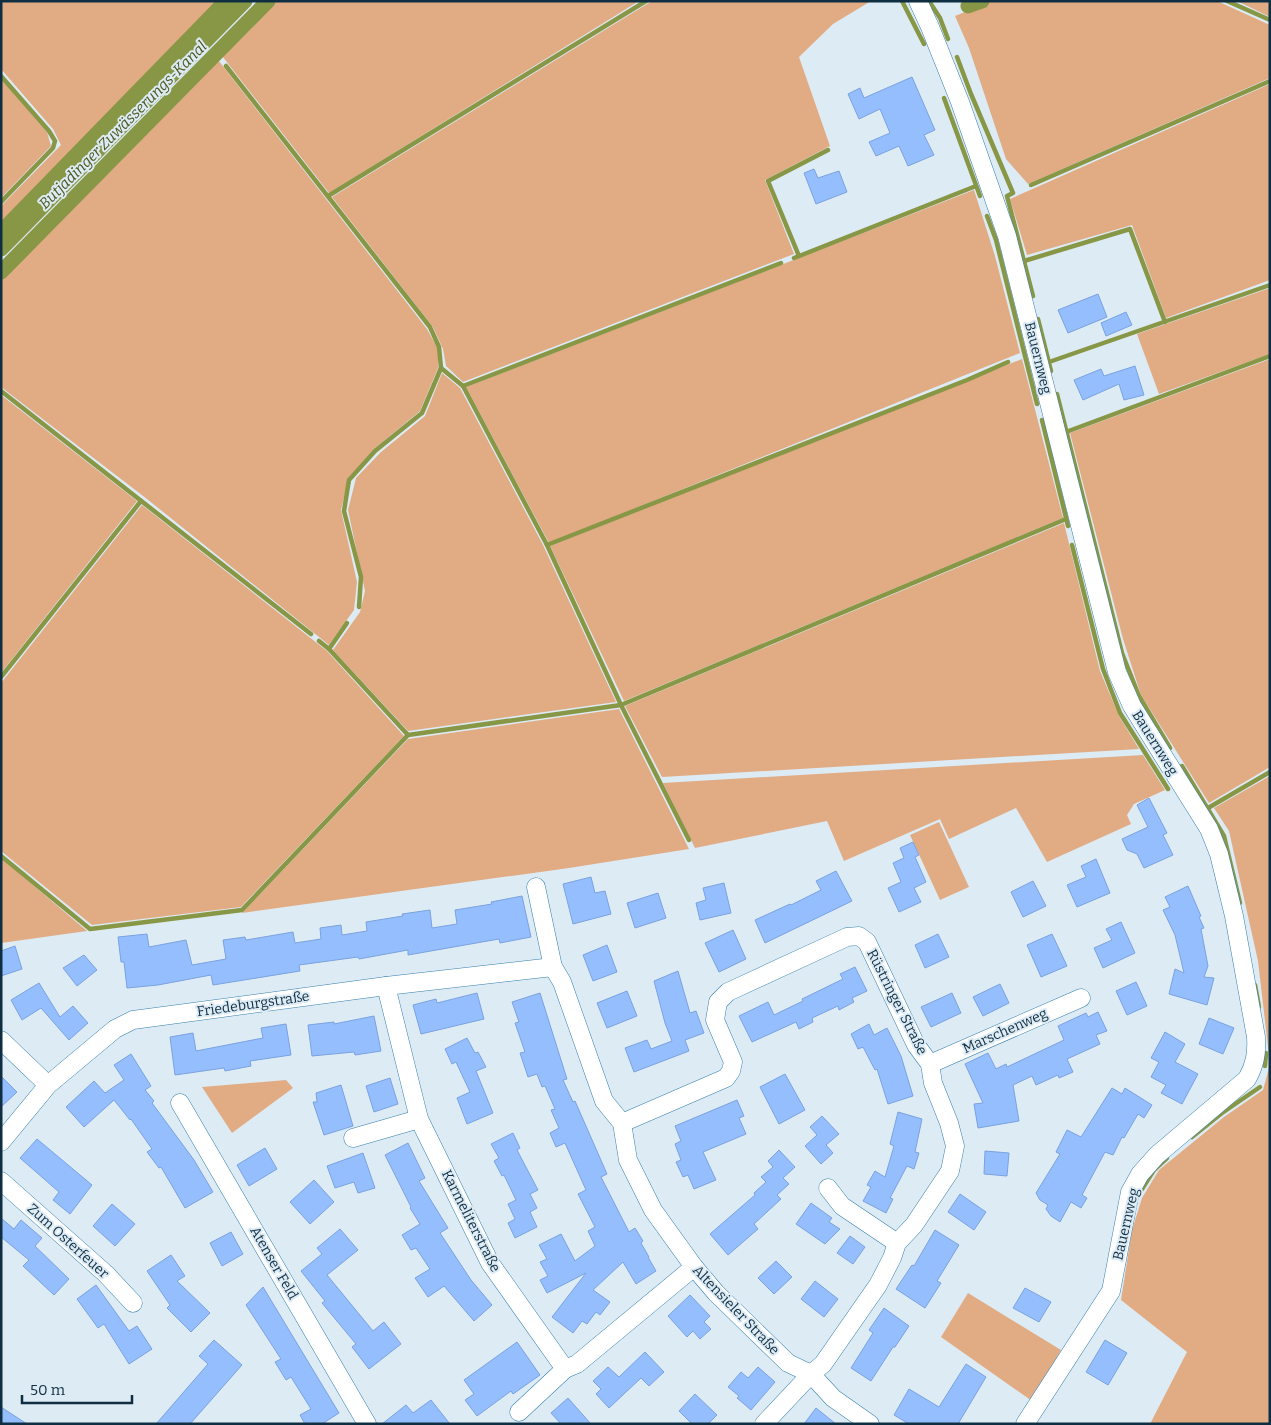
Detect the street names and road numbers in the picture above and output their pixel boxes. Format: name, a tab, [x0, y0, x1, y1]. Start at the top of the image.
street label: Bauernweg	[1021, 320, 1055, 396]
street label: Bauernweg	[1128, 707, 1182, 779]
street label: Rüstringer Straße	[863, 946, 931, 1058]
street label: Friedeburgstraße	[196, 988, 310, 1020]
street label: Marschenweg	[960, 1005, 1050, 1057]
street label: Karmeliterstraße	[438, 1167, 504, 1275]
street label: Bauernweg	[1109, 1186, 1143, 1262]
street label: Zum Osterfeuer	[24, 1200, 112, 1282]
street label: Atenser Feld	[246, 1223, 302, 1303]
street label: Altensieler Straße	[689, 1262, 783, 1358]

